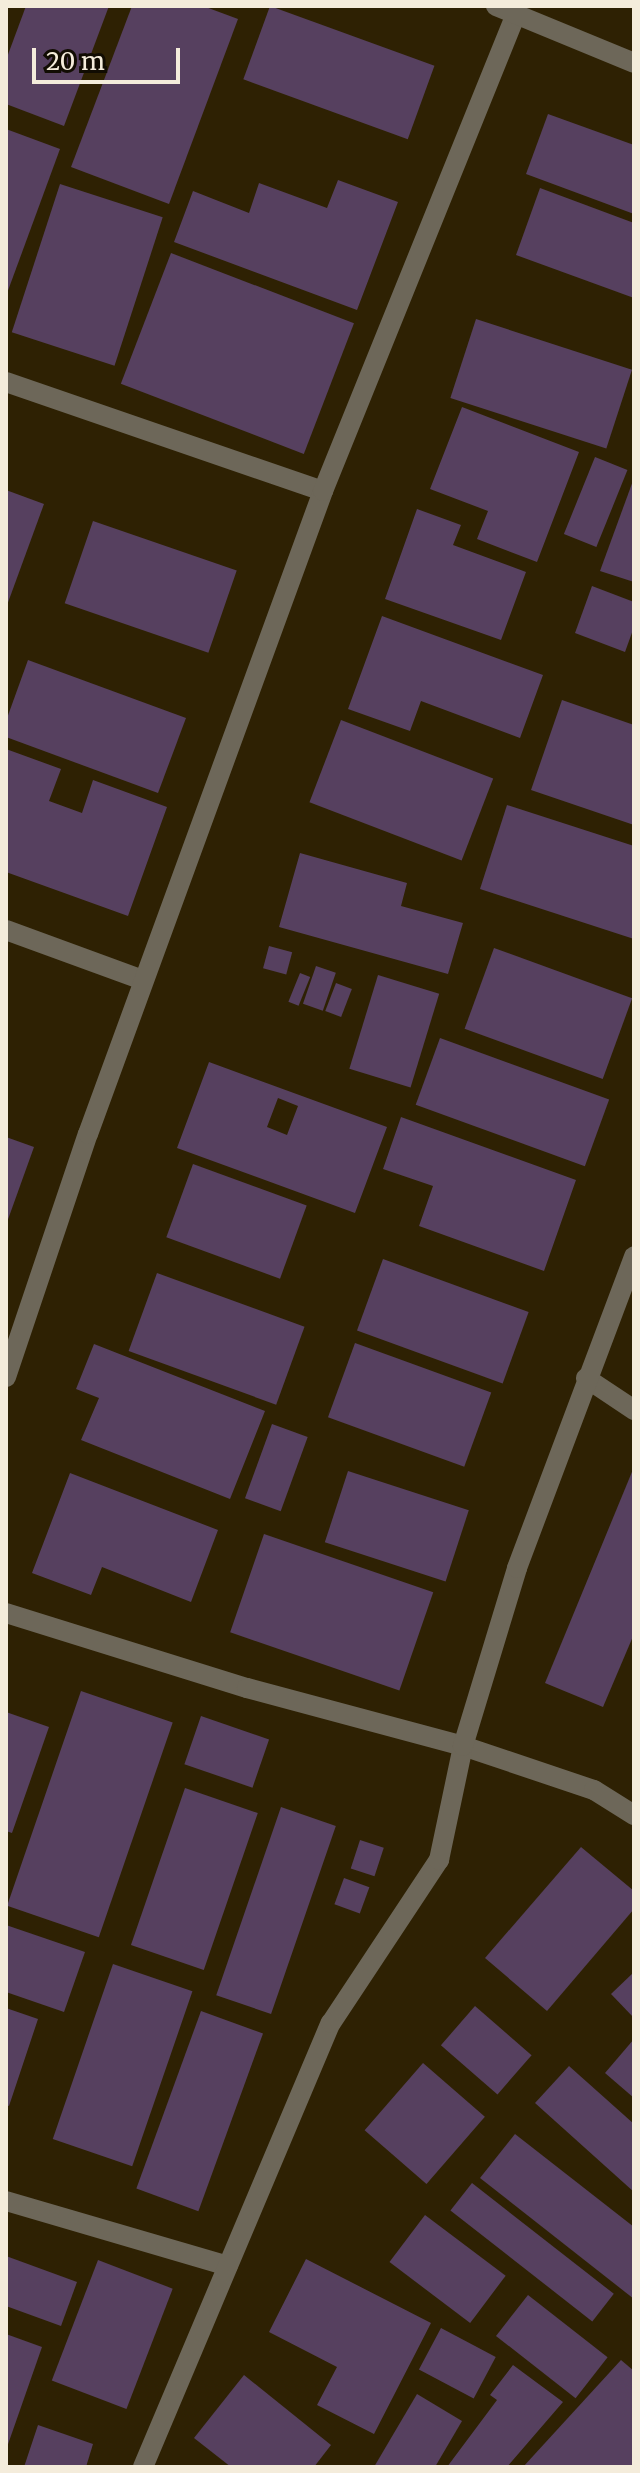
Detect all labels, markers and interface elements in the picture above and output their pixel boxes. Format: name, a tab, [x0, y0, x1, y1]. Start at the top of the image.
scale bar	[36, 32, 184, 82]
text: 20 m	[46, 46, 105, 77]

